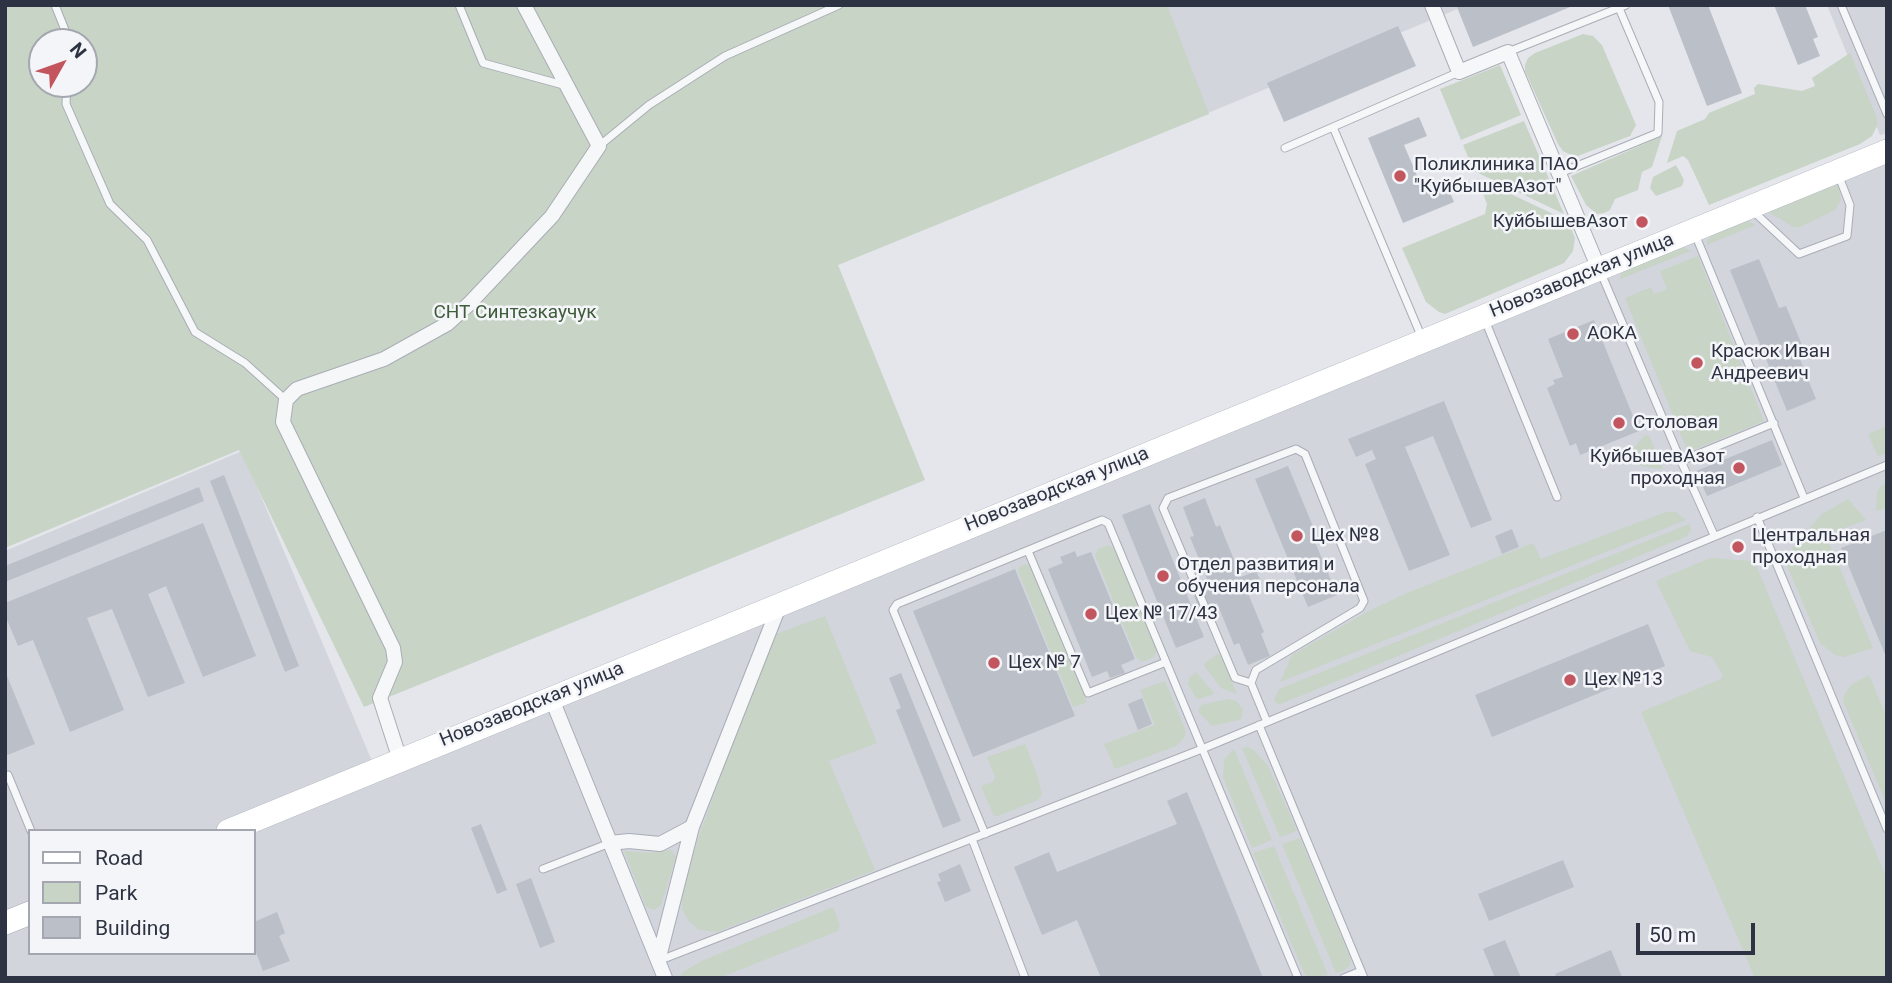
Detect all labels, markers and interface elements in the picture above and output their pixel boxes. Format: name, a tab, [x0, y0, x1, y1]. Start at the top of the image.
north arrow	[28, 28, 98, 98]
text: N	[65, 38, 91, 63]
place label: Поликлиника ПАО "КуйбышевАзот"	[1414, 154, 1579, 198]
marker: Поликлиника ПАО "КуйбышевАзот"	[1392, 168, 1408, 184]
place label: КуйбышевАзот	[1493, 211, 1628, 233]
marker: КуйбышевАзот	[1634, 214, 1650, 230]
street label: Новозаводская улица	[1487, 229, 1677, 323]
park label: СНТ Синтезкаучук	[433, 302, 597, 324]
place label: АОКА	[1587, 323, 1637, 345]
marker: АОКА	[1565, 326, 1581, 342]
place label: Красюк Иван Андреевич	[1711, 341, 1830, 385]
marker: Красюк Иван Андреевич	[1689, 355, 1705, 371]
place label: Столовая	[1633, 412, 1718, 434]
marker: Столовая	[1611, 415, 1627, 431]
street label: Новозаводская улица	[962, 443, 1152, 537]
place label: КуйбышевАзот проходная	[1590, 446, 1725, 490]
marker: КуйбышевАзот проходная	[1731, 460, 1747, 476]
place label: Цех №8	[1311, 525, 1379, 547]
place label: Центральная проходная	[1752, 525, 1870, 569]
marker: Цех №8	[1289, 528, 1305, 544]
marker: Центральная проходная	[1730, 539, 1746, 555]
place label: Отдел развития и обучения персонала	[1177, 554, 1360, 598]
marker: Отдел развития и обучения персонала	[1155, 568, 1171, 584]
place label: Цех № 17/43	[1105, 603, 1218, 625]
marker: Цех № 17/43	[1083, 606, 1099, 622]
place label: Цех № 7	[1008, 652, 1081, 674]
marker: Цех № 7	[986, 655, 1002, 671]
street label: Новозаводская улица	[437, 658, 627, 752]
place label: Цех №13	[1584, 669, 1663, 691]
marker: Цех №13	[1562, 672, 1578, 688]
legend	[28, 829, 256, 955]
text: Road	[95, 846, 143, 870]
text: Park	[95, 881, 137, 905]
scale bar	[1640, 909, 1759, 953]
text: Building	[95, 916, 170, 940]
text: 50 m	[1649, 923, 1696, 947]

